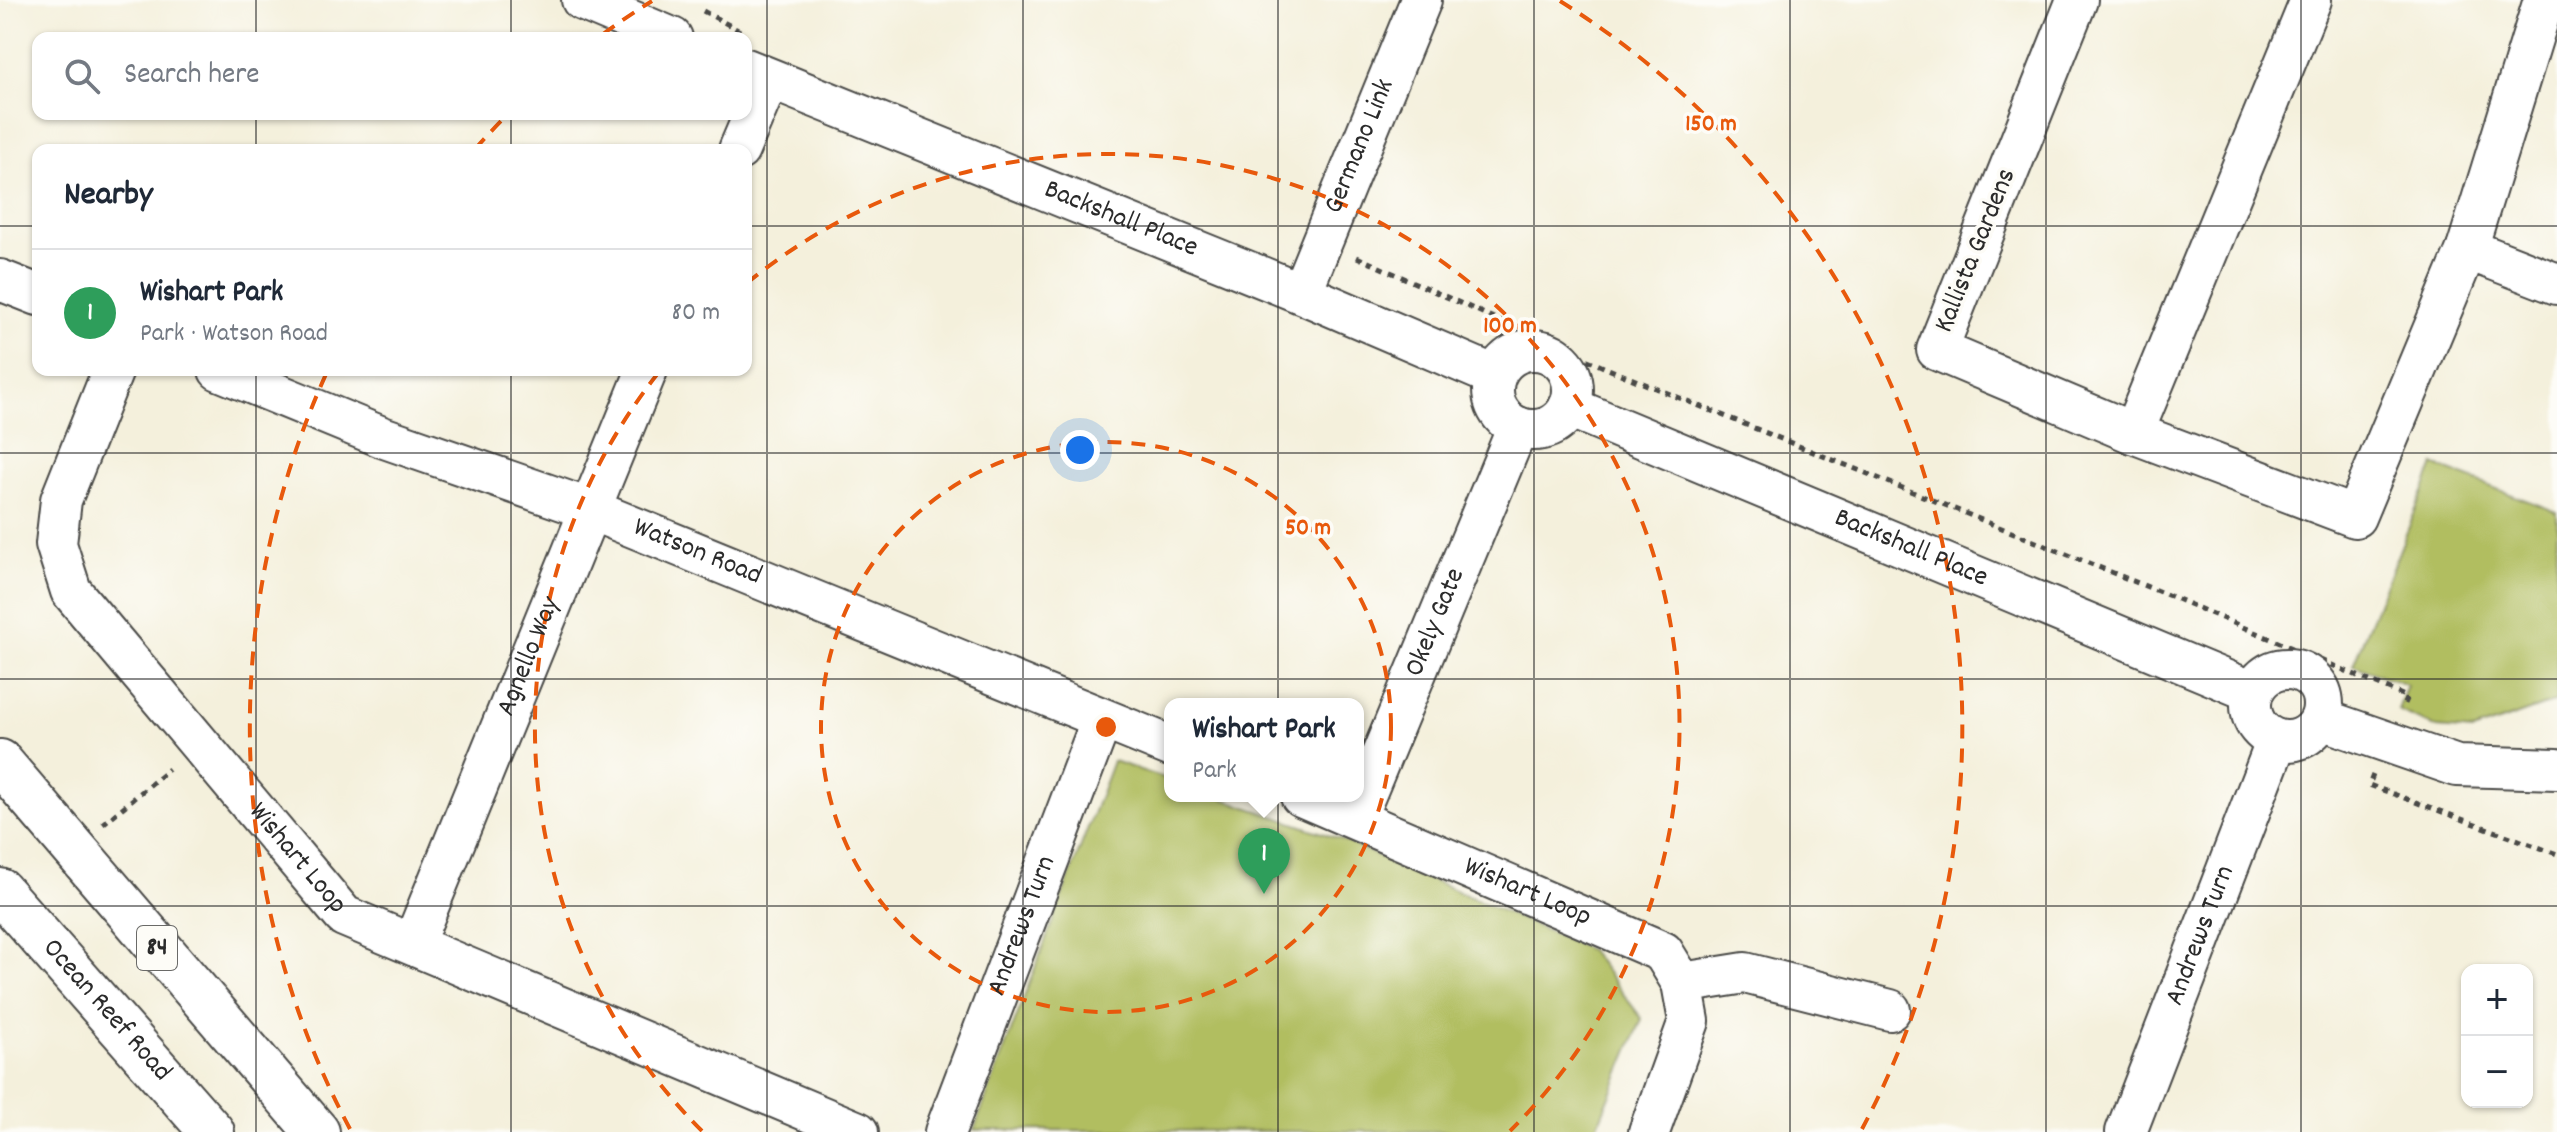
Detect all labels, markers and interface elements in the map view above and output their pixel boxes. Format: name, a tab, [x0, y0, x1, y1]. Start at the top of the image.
search box	[32, 32, 752, 120]
icon: search	[60, 54, 104, 98]
text: Search here	[124, 55, 260, 98]
street label: Germano Link	[1315, 73, 1406, 220]
text: 150 m	[1685, 108, 1737, 142]
street label: Kallista Gardens	[1926, 163, 2028, 339]
street label: Backshall Place	[1038, 171, 1204, 269]
text: Nearby	[64, 172, 153, 221]
text: Wishart Park	[140, 273, 283, 316]
text: 1	[87, 295, 93, 332]
text: 80 m	[672, 295, 720, 332]
text: 100 m	[1483, 310, 1537, 344]
text: Park · Watson Road	[140, 316, 328, 353]
your location	[1060, 430, 1100, 470]
street label: Backshall Place	[1828, 500, 1993, 599]
street label: Watson Road	[627, 509, 767, 597]
text: 50 m	[1285, 512, 1331, 546]
street label: Okely Gate	[1396, 563, 1477, 684]
street label: Agnello Way	[488, 591, 573, 723]
popup	[1164, 698, 1364, 802]
text: Wishart Park	[1192, 710, 1336, 753]
centre of rings	[1092, 713, 1120, 741]
text: Park	[1192, 753, 1237, 790]
street label: Wishart Loop	[237, 795, 355, 924]
pin: 1	[1238, 828, 1290, 894]
street label: Wishart Loop	[1457, 848, 1597, 939]
street label: Andrews Turn	[978, 851, 1068, 1002]
street label: Andrews Turn	[2156, 860, 2247, 1012]
road number: 84	[137, 926, 177, 970]
street label: Ocean Reef Road	[32, 931, 180, 1092]
map controls	[2461, 964, 2533, 1108]
button: +	[2461, 964, 2533, 1036]
button: −	[2461, 1036, 2533, 1108]

